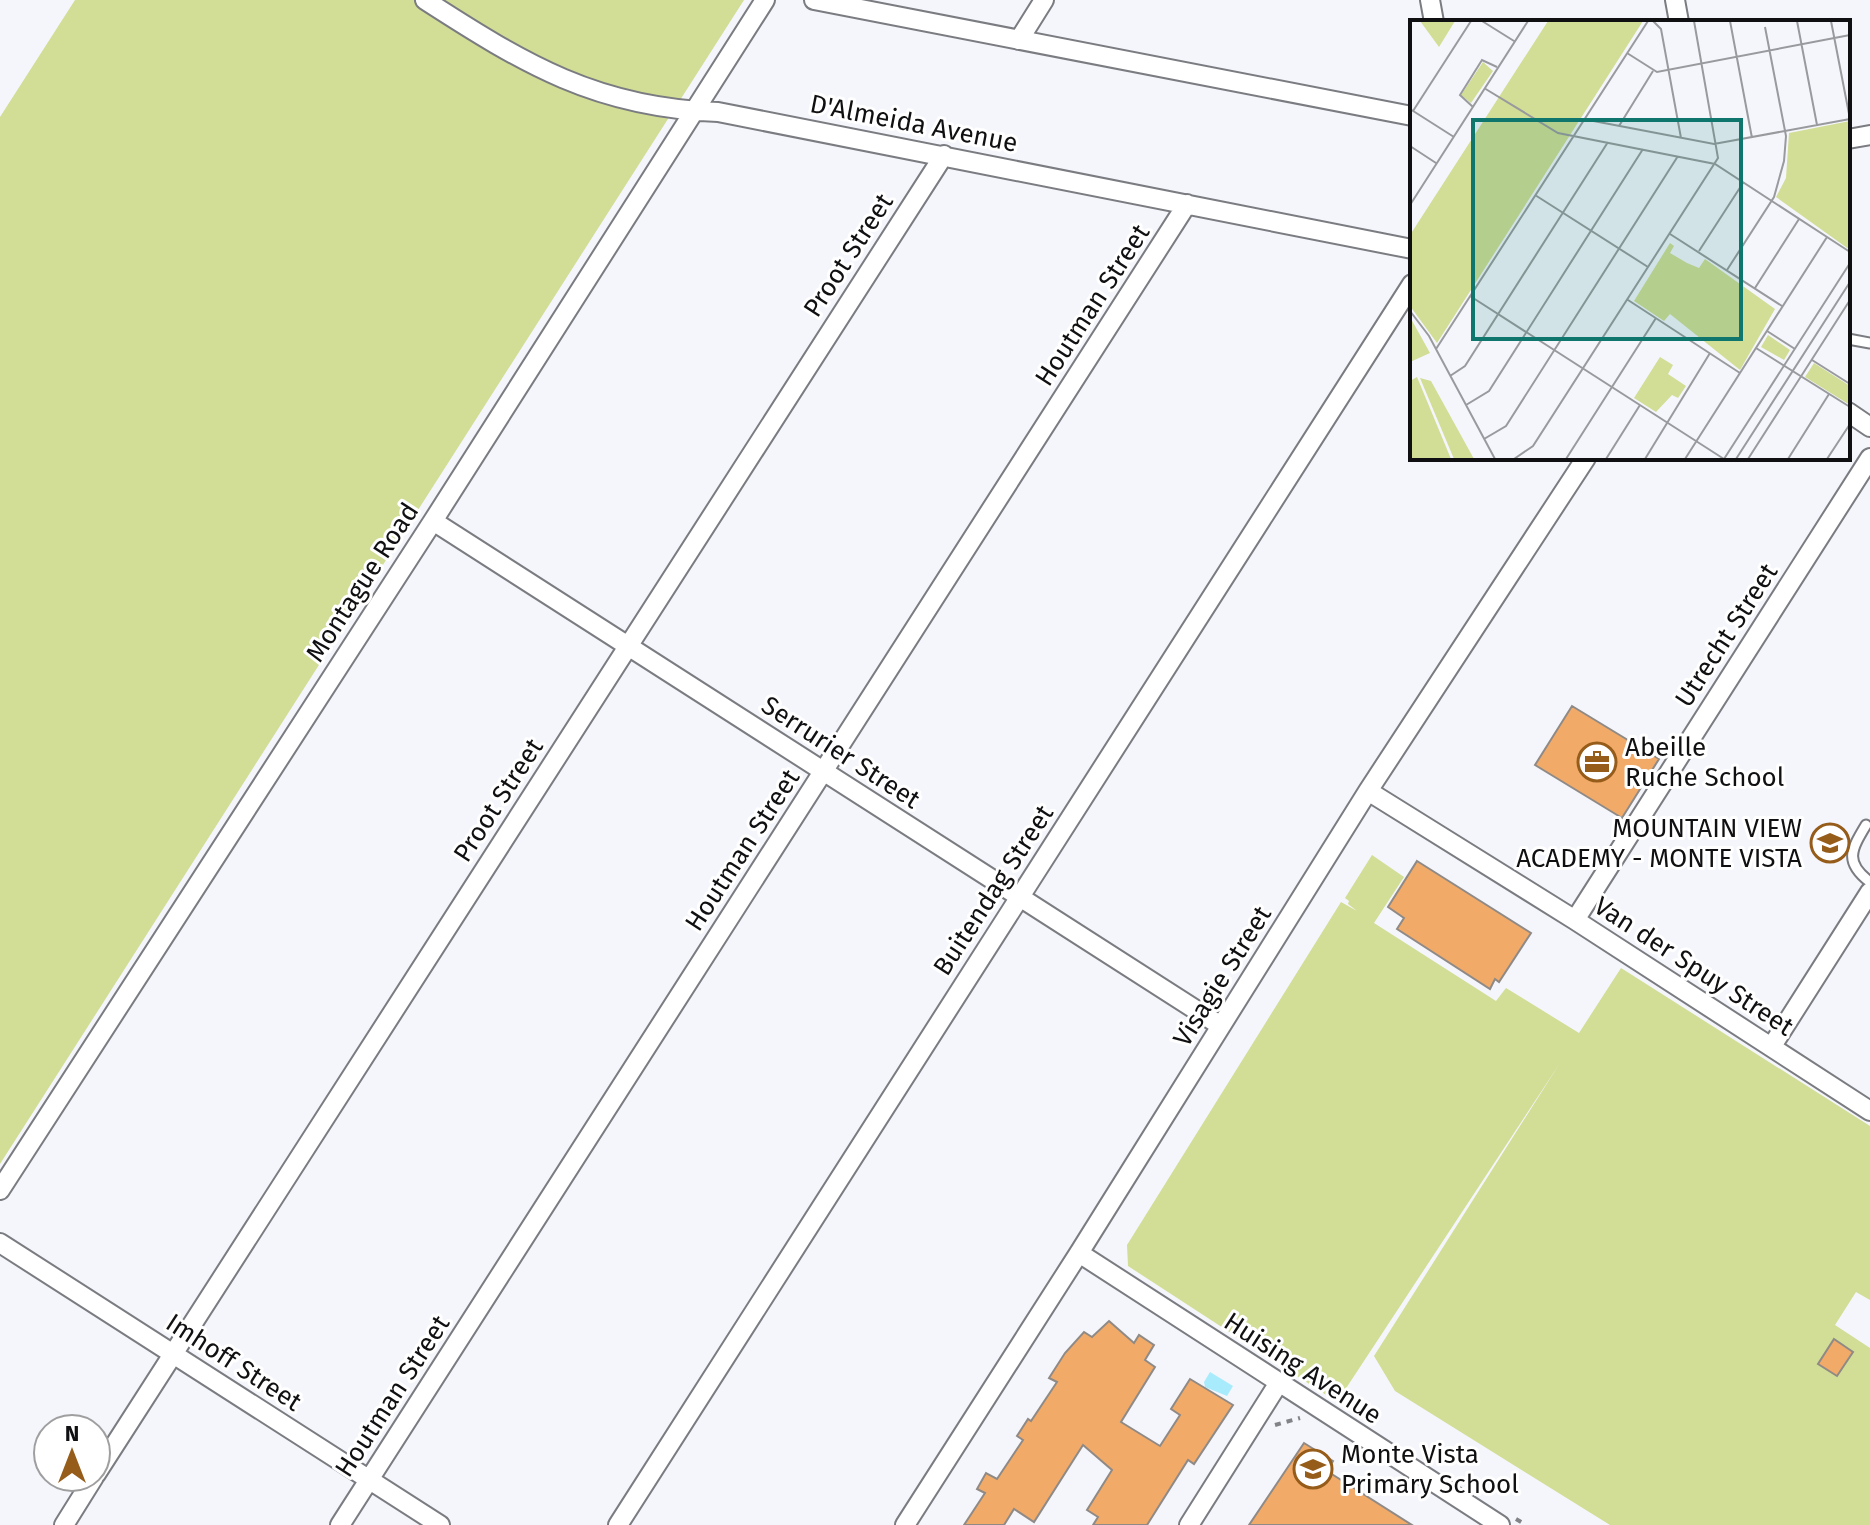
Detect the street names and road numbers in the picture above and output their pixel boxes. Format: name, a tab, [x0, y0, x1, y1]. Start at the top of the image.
street label: D'Almeida Avenue	[807, 88, 1020, 159]
street label: Proot Street	[797, 187, 900, 323]
street label: Houtman Street	[1029, 218, 1157, 392]
street label: Montague Road	[300, 497, 425, 668]
street label: Utrecht Street	[1669, 557, 1785, 713]
street label: Serrurier Street	[756, 690, 926, 815]
street label: Proot Street	[447, 732, 550, 868]
street label: Houtman Street	[679, 763, 807, 937]
street label: Buitendag Street	[927, 799, 1060, 981]
street label: Van der Spuy Street	[1588, 890, 1800, 1043]
street label: Visagie Street	[1167, 900, 1278, 1052]
street label: Huising Avenue	[1218, 1306, 1387, 1431]
street label: Imhoff Street	[160, 1307, 308, 1418]
street label: Houtman Street	[329, 1309, 457, 1483]

